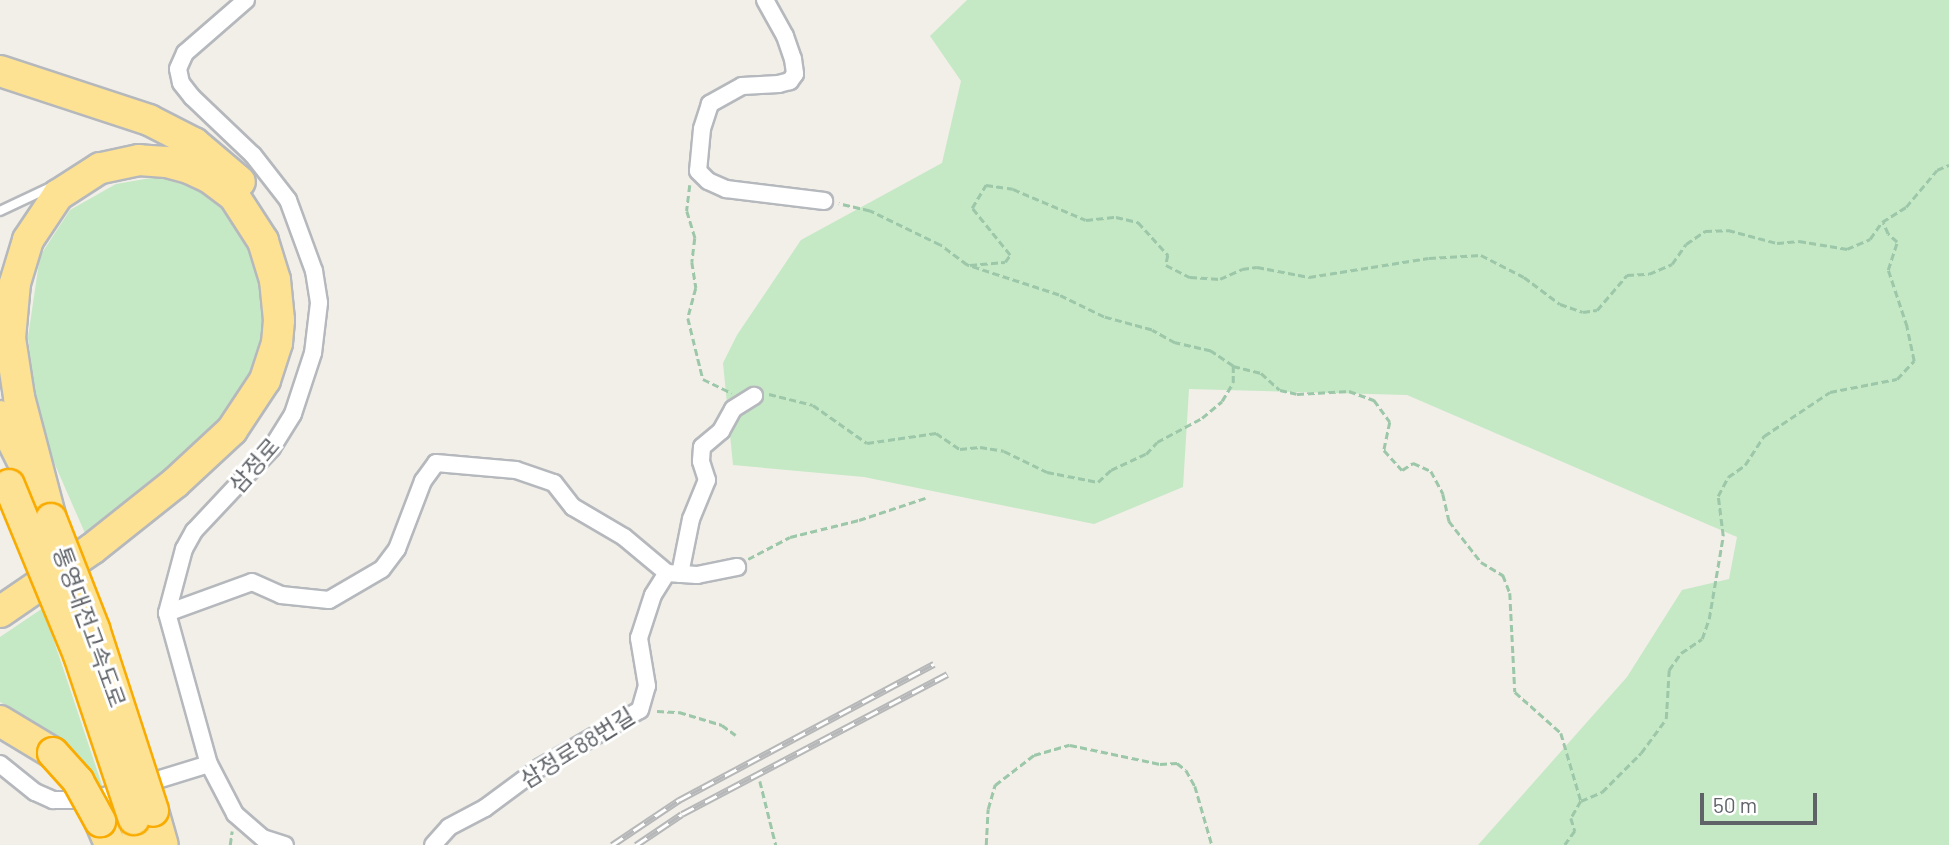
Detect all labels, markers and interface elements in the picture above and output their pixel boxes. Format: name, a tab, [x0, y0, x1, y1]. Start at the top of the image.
street label: 삼정로	[223, 432, 285, 498]
street label: 통영대전고속도로	[48, 543, 132, 711]
street label: 삼정로88번길	[515, 701, 639, 793]
scale bar	[1704, 778, 1821, 822]
text: 50 m	[1713, 792, 1757, 817]

